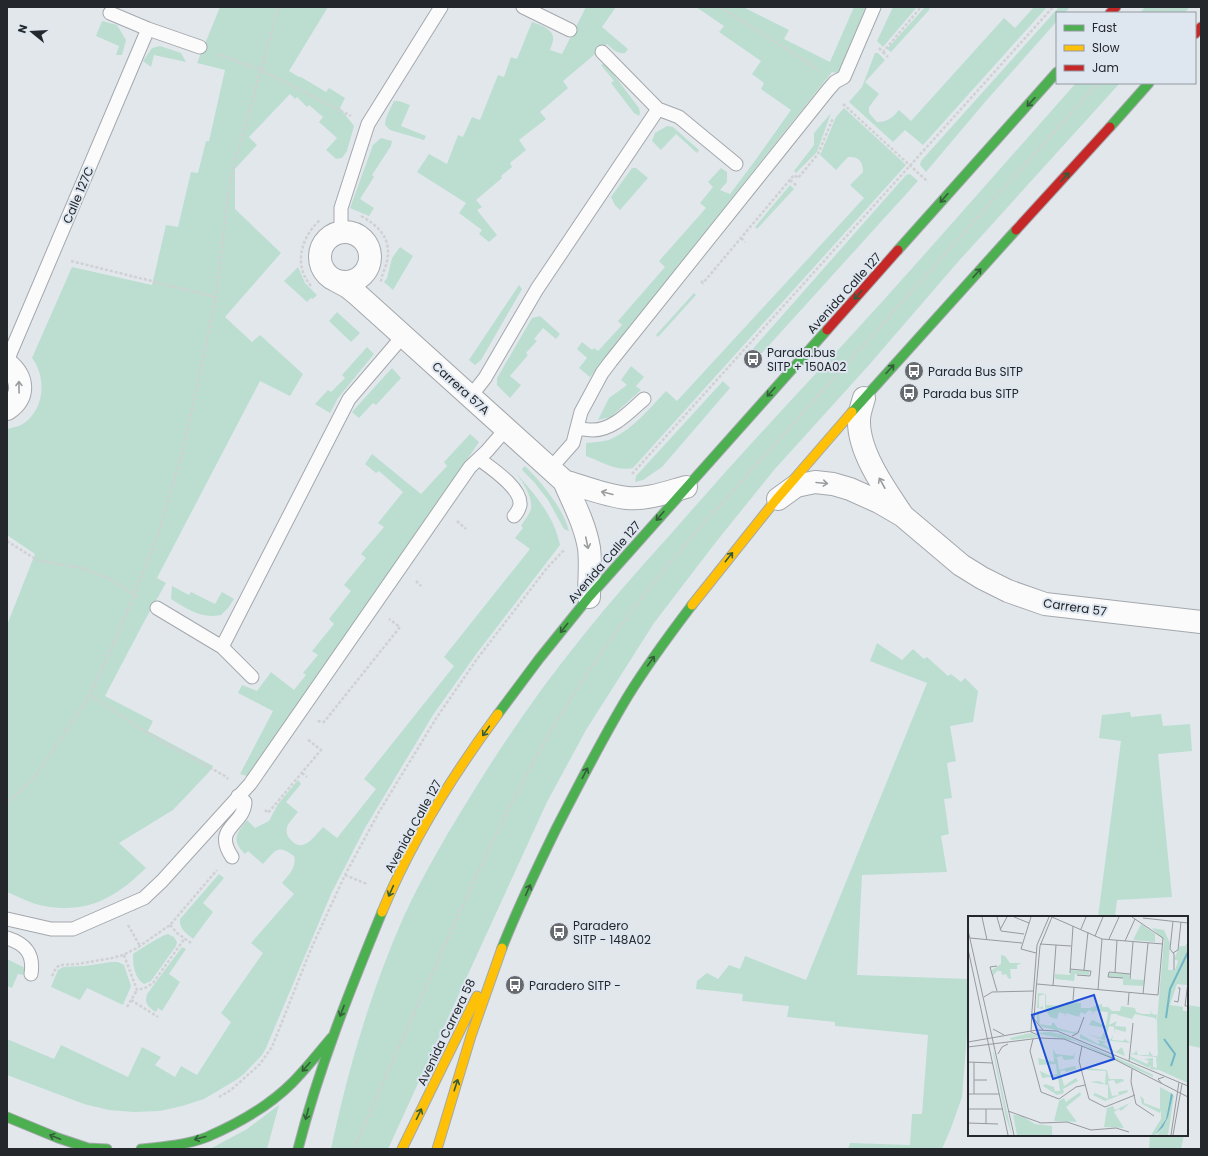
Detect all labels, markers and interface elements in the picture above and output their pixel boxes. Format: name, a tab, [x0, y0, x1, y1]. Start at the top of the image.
north arrow	[12, 12, 52, 52]
legend	[1056, 12, 1196, 84]
text: Fast	[1092, 19, 1117, 36]
text: N	[14, 22, 31, 35]
text: Slow	[1092, 39, 1120, 56]
text: Jam	[1092, 59, 1119, 76]
one-way arrow	[1027, 96, 1036, 106]
street label: Calle 127C	[58, 164, 98, 226]
one-way arrow	[1060, 171, 1069, 182]
one-way arrow	[940, 193, 949, 204]
street label: Avenida Calle 127	[803, 249, 885, 337]
one-way arrow	[973, 268, 982, 278]
one-way arrow	[853, 290, 862, 301]
place label: Parada.bus SITP + 150A02	[767, 344, 847, 375]
bus stop icon: Parada.bus SITP + 150A02	[742, 348, 764, 370]
street label: Carrera 57A	[429, 358, 493, 418]
bus stop icon: Parada Bus SITP	[903, 360, 925, 382]
place label: Parada Bus SITP	[928, 363, 1023, 380]
one-way arrow	[886, 364, 895, 375]
one-way arrow	[16, 380, 23, 393]
bus stop icon: Parada bus SITP	[898, 382, 920, 404]
place label: Parada bus SITP	[923, 385, 1019, 402]
one-way arrow	[766, 387, 776, 397]
one-way arrow	[878, 477, 885, 489]
one-way arrow	[815, 479, 828, 486]
one-way arrow	[601, 488, 614, 496]
one-way arrow	[656, 511, 665, 521]
street label: Avenida Calle 127	[564, 517, 645, 607]
one-way arrow	[584, 537, 592, 550]
one-way arrow	[725, 552, 733, 563]
street label: Carrera 57	[1042, 594, 1108, 620]
one-way arrow	[560, 622, 568, 633]
one-way arrow	[647, 656, 655, 667]
one-way arrow	[482, 725, 490, 736]
one-way arrow	[582, 767, 589, 779]
street label: Avenida Calle 127	[380, 776, 446, 875]
one-way arrow	[525, 884, 532, 896]
one-way arrow	[387, 885, 395, 897]
inset map	[968, 916, 1188, 1136]
place label: Paradero SITP - 148A02	[573, 917, 651, 948]
bus stop icon: Paradero SITP - 148A02	[548, 921, 570, 943]
bus stop icon: Paradero SITP -	[504, 974, 526, 996]
street label: Avenida Carrera 58	[413, 976, 479, 1088]
place label: Paradero SITP -	[529, 977, 621, 994]
one-way arrow	[337, 1005, 345, 1017]
one-way arrow	[302, 1061, 311, 1071]
one-way arrow	[453, 1078, 460, 1091]
one-way arrow	[303, 1108, 310, 1121]
one-way arrow	[416, 1108, 423, 1120]
one-way arrow	[50, 1132, 62, 1140]
one-way arrow	[193, 1135, 206, 1143]

